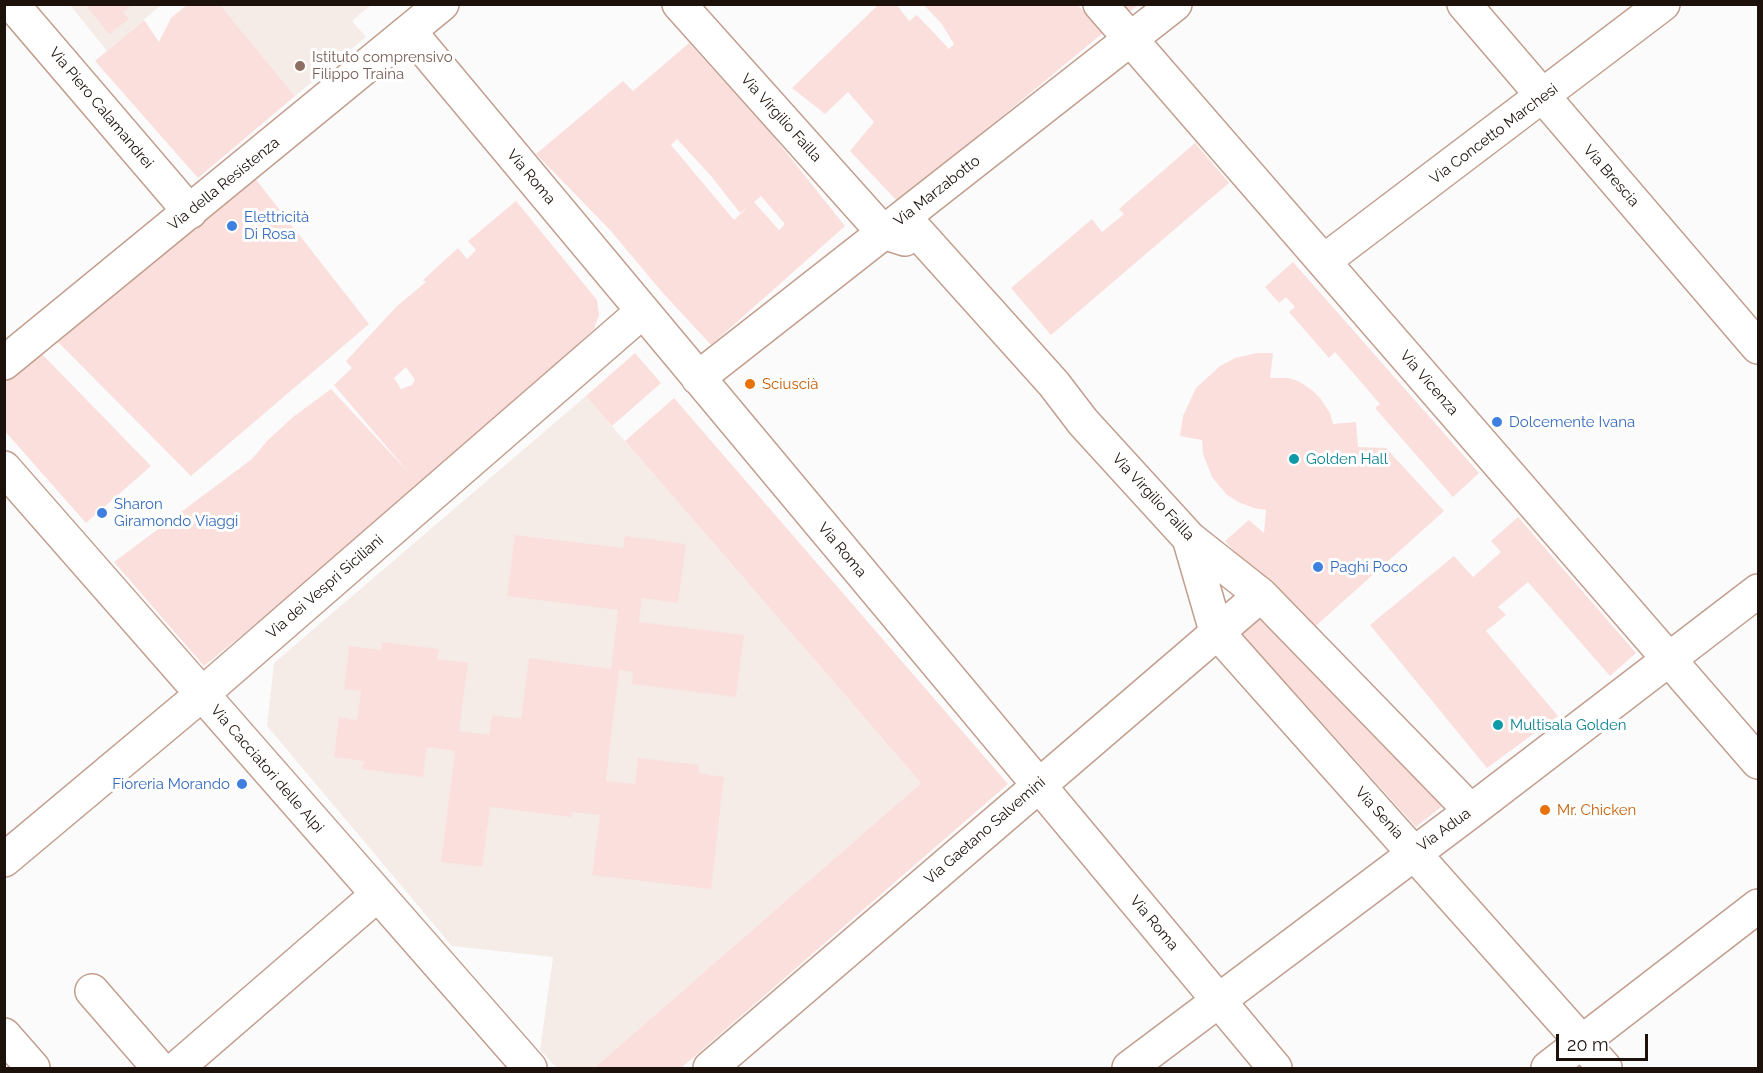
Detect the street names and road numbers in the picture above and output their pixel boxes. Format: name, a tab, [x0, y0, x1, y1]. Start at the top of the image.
street label: Via Piero Calamandrei	[45, 44, 157, 172]
street label: Via Virgilio Failla	[737, 70, 825, 166]
street label: Via Concetto Marchesi	[1426, 80, 1562, 188]
street label: Via della Resistenza	[165, 134, 283, 234]
street label: Via Brescia	[1579, 141, 1643, 211]
street label: Via Roma	[503, 146, 559, 208]
street label: Via Marzabotto	[890, 152, 984, 230]
street label: Via Vicenza	[1396, 347, 1462, 419]
street label: Via Virgilio Failla	[1108, 450, 1198, 544]
street label: Via Roma	[814, 519, 870, 581]
street label: Via dei Vespri Siciliani	[263, 531, 387, 643]
street label: Via Cacciatori delle Alpi	[207, 701, 327, 837]
street label: Via Gaetano Salvemini	[921, 774, 1049, 888]
street label: Via Senia	[1351, 783, 1407, 843]
street label: Via Adua	[1414, 805, 1474, 855]
street label: Via Roma	[1126, 892, 1182, 954]

